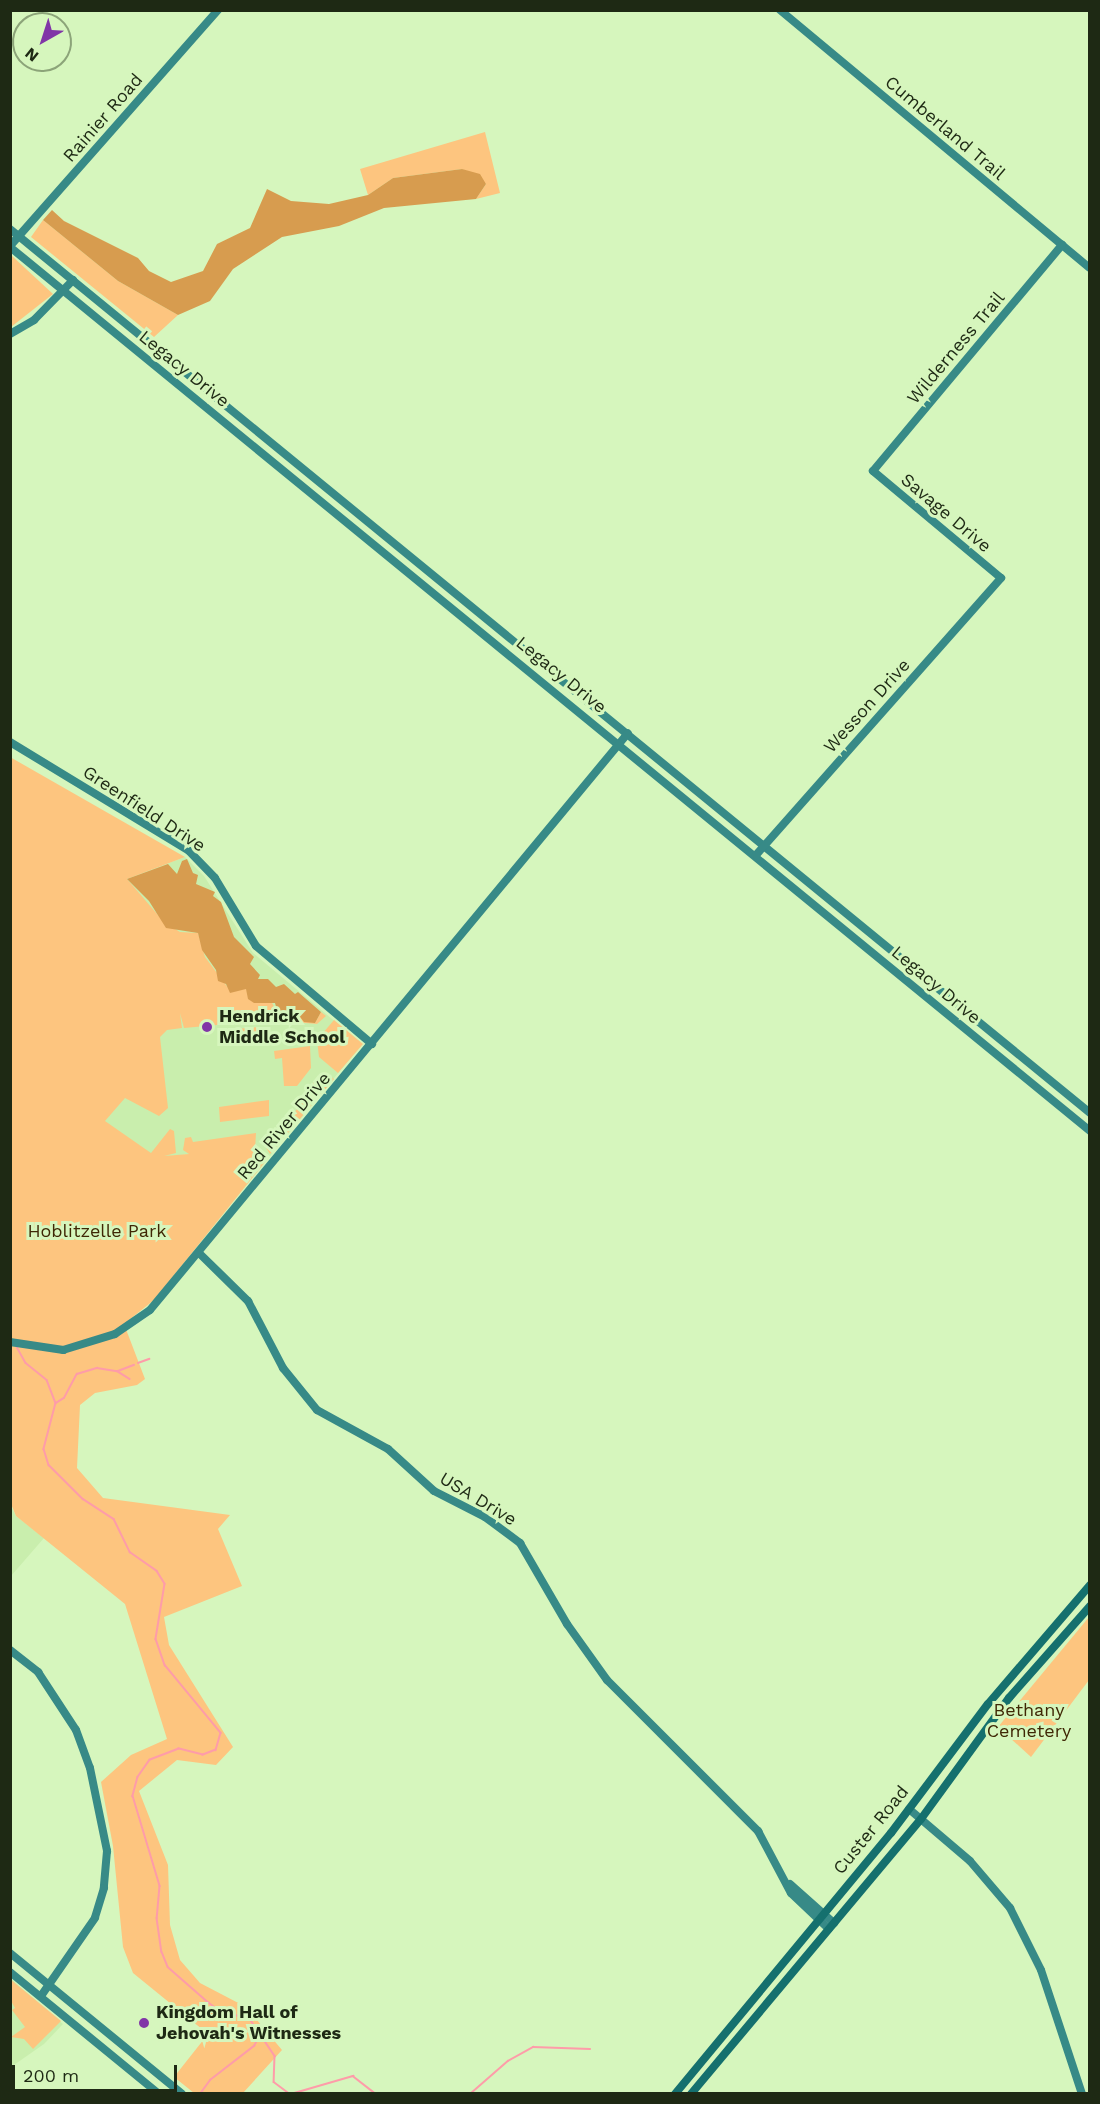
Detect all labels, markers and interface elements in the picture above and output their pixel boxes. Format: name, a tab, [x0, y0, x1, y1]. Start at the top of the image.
north arrow	[12, 12, 72, 72]
text: N	[21, 44, 42, 66]
street label: Rainier Road	[59, 69, 147, 167]
street label: Cumberland Trail	[880, 71, 1010, 185]
street label: Wilderness Trail	[903, 287, 1009, 409]
street label: Legacy Drive	[134, 326, 234, 412]
street label: Savage Drive	[896, 469, 996, 557]
street label: Legacy Drive	[511, 632, 611, 718]
street label: Wesson Drive	[819, 655, 915, 757]
street label: Greenfield Drive	[79, 761, 209, 857]
street label: Legacy Drive	[887, 941, 985, 1029]
place label: Hendrick Middle School	[219, 1006, 345, 1048]
marker: Hendrick Middle School	[200, 1020, 214, 1034]
street label: Red River Drive	[233, 1068, 335, 1184]
park label: Hoblitzelle Park	[27, 1220, 167, 1242]
street label: USA Drive	[435, 1467, 521, 1531]
park label: Bethany Cemetery	[987, 1700, 1071, 1742]
street label: Custer Road	[829, 1781, 913, 1879]
place label: Kingdom Hall of Jehovah's Witnesses	[156, 2002, 342, 2044]
marker: Kingdom Hall of Jehovah's Witnesses	[137, 2016, 151, 2030]
scale bar	[15, 2053, 180, 2091]
text: 200 m	[23, 2065, 79, 2086]

